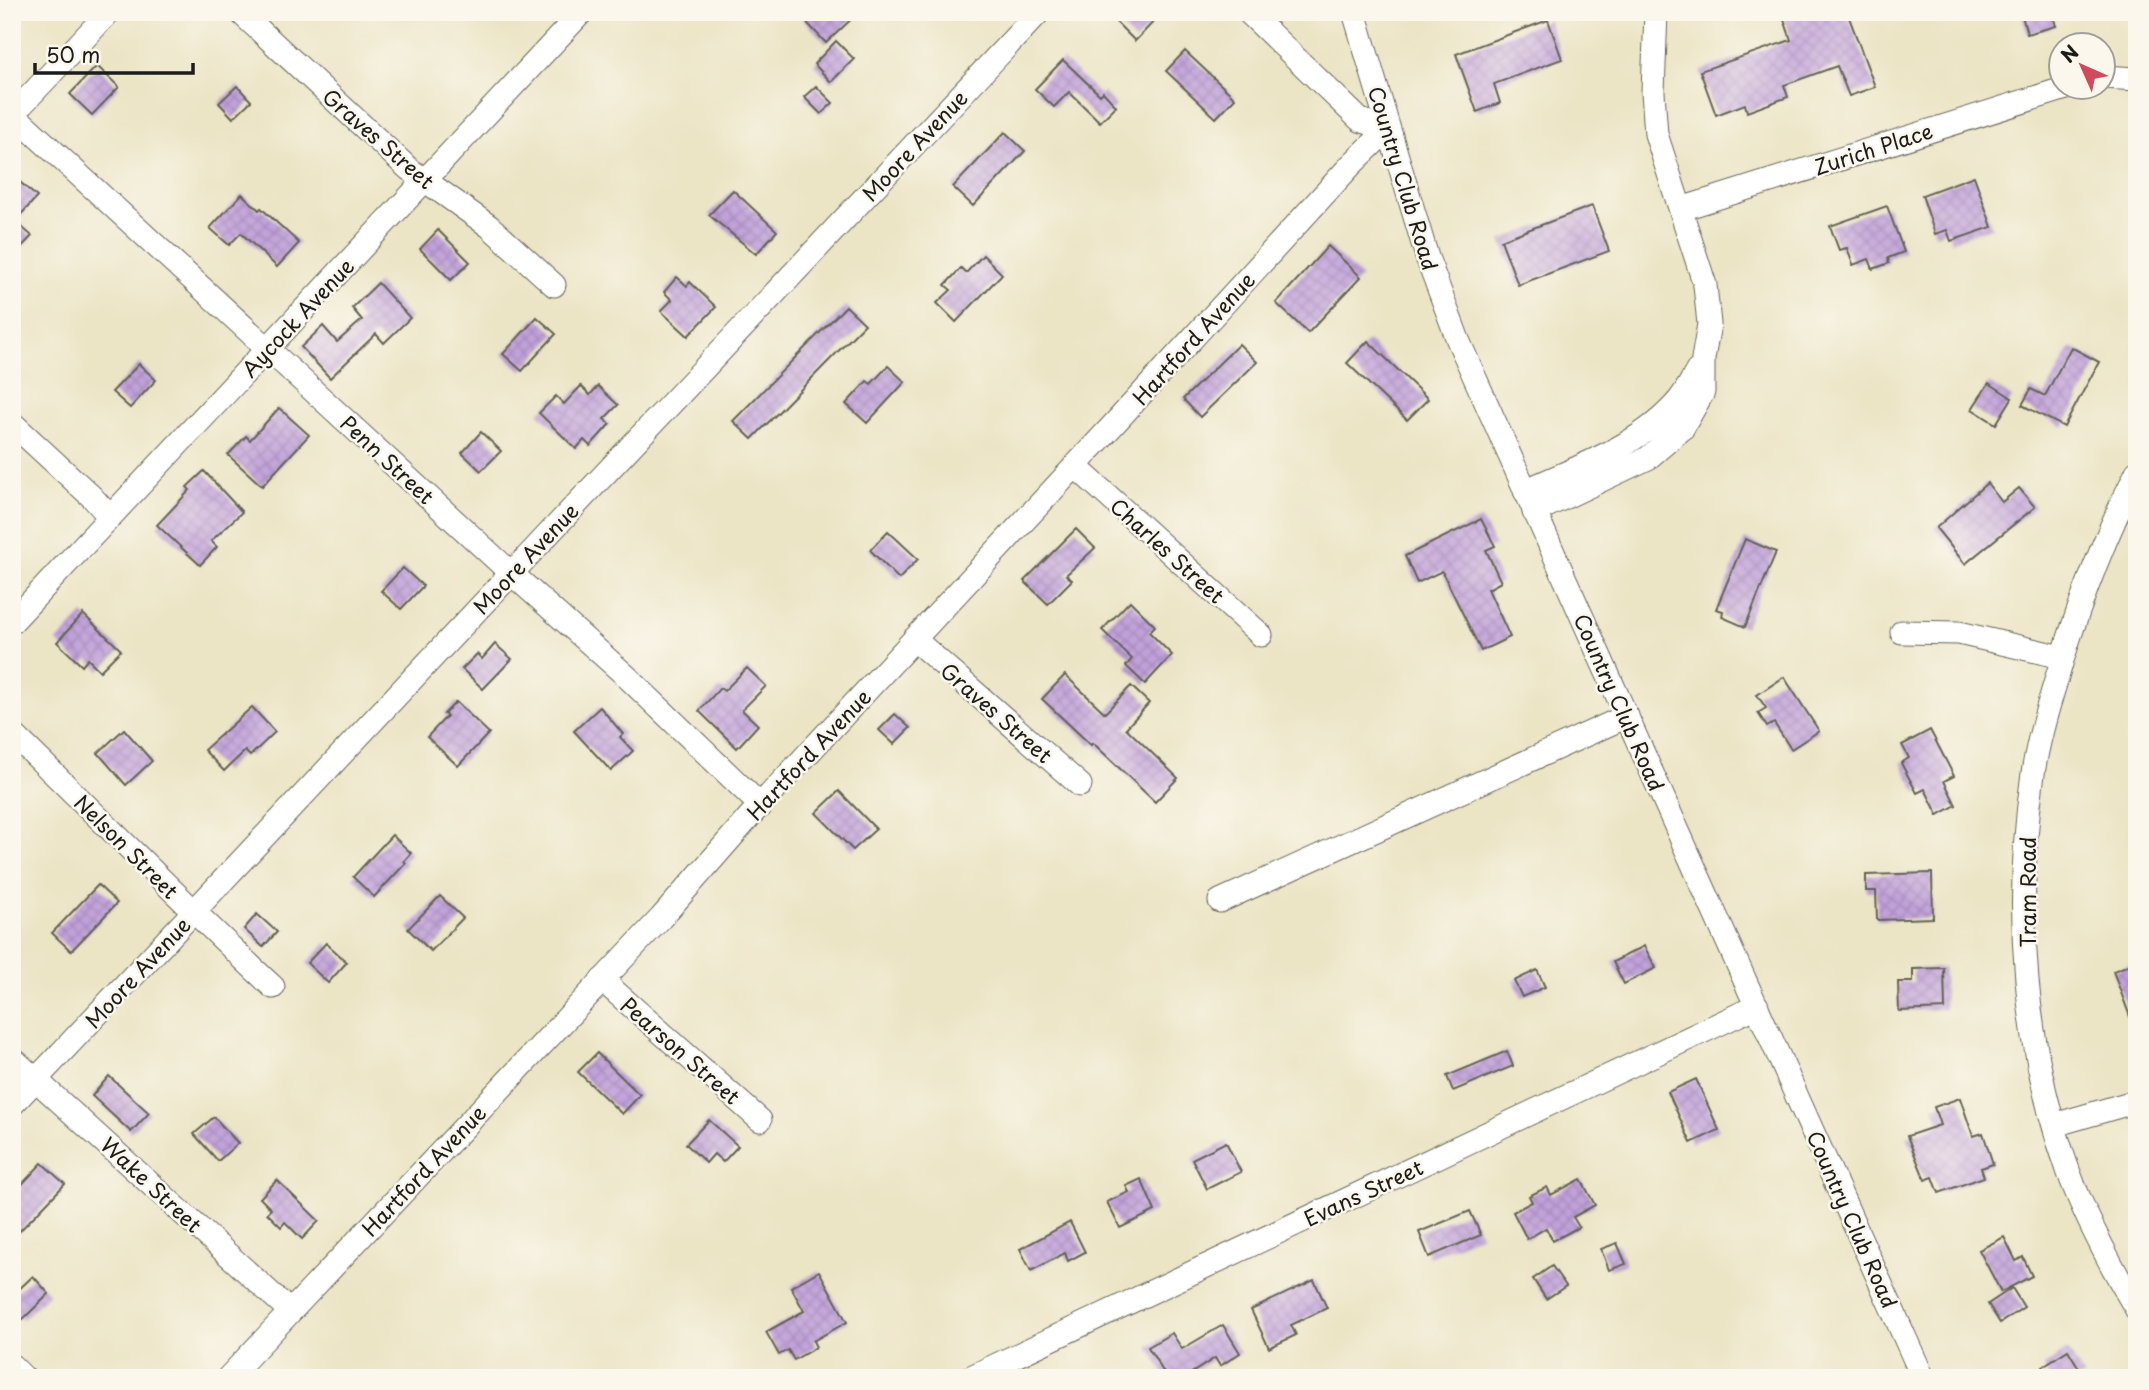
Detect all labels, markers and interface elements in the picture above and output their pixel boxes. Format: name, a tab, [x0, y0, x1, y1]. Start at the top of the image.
scale bar	[35, 32, 192, 76]
north arrow	[2048, 32, 2118, 102]
text: 50 m	[46, 38, 100, 70]
text: N	[2054, 38, 2084, 68]
street label: Graves Street	[316, 80, 442, 196]
street label: Moore Avenue	[854, 82, 974, 208]
street label: Country Club Road	[1361, 82, 1447, 274]
street label: Zurich Place	[1809, 114, 1937, 182]
street label: Aycock Avenue	[233, 250, 361, 384]
street label: Hartford Avenue	[1124, 264, 1262, 412]
street label: Penn Street	[334, 407, 442, 511]
street label: Charles Street	[1104, 490, 1232, 610]
street label: Moore Avenue	[465, 495, 585, 621]
street label: Country Club Road	[1567, 608, 1673, 796]
street label: Graves Street	[934, 654, 1060, 770]
street label: Hartford Avenue	[738, 681, 878, 827]
street label: Nelson Street	[68, 787, 186, 905]
street label: Tram Road	[2011, 837, 2043, 947]
street label: Moore Avenue	[77, 909, 197, 1035]
street label: Pearson Street	[614, 989, 748, 1111]
street label: Hartford Avenue	[353, 1097, 493, 1243]
street label: Country Club Road	[1800, 1125, 1906, 1313]
street label: Wake Street	[94, 1129, 210, 1239]
street label: Evans Street	[1298, 1150, 1428, 1234]

